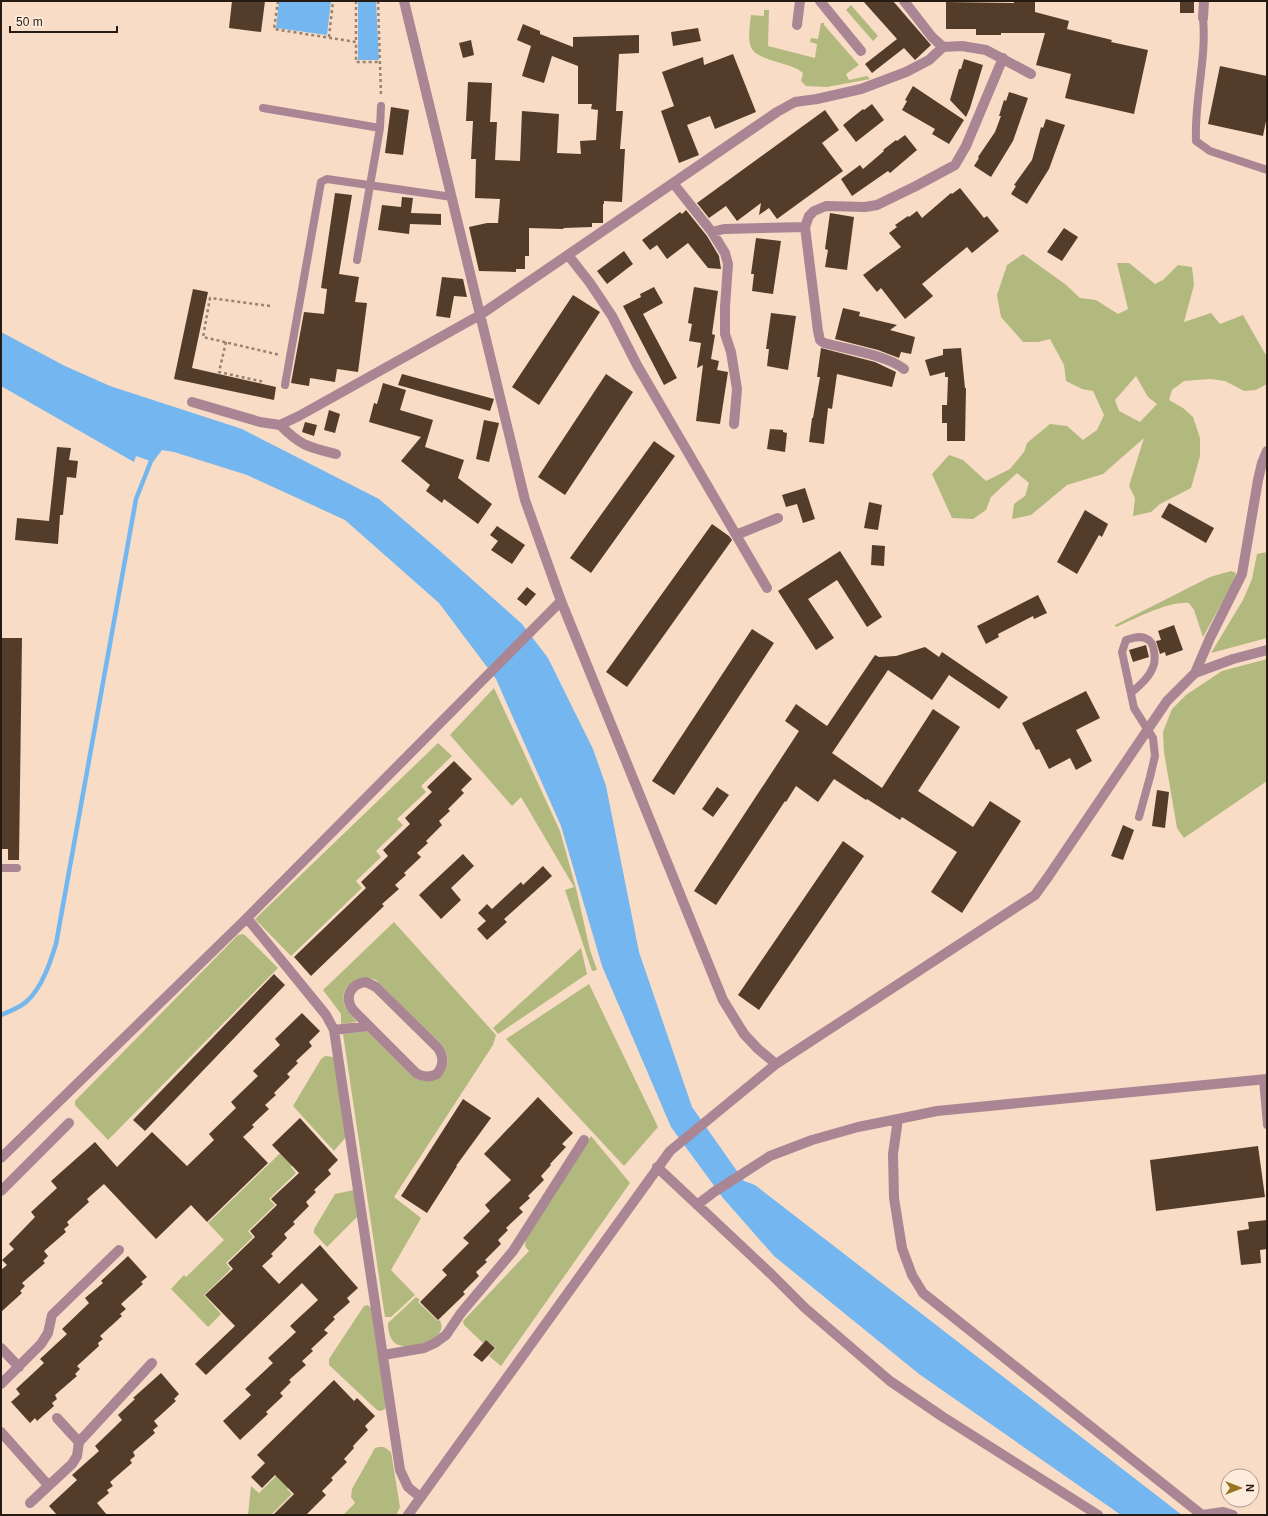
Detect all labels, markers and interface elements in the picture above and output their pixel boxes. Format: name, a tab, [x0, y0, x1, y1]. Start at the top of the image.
scale bar	[10, 8, 117, 34]
text: 50 m	[16, 15, 43, 29]
north arrow	[1220, 1468, 1260, 1508]
text: N	[1244, 1484, 1256, 1492]

